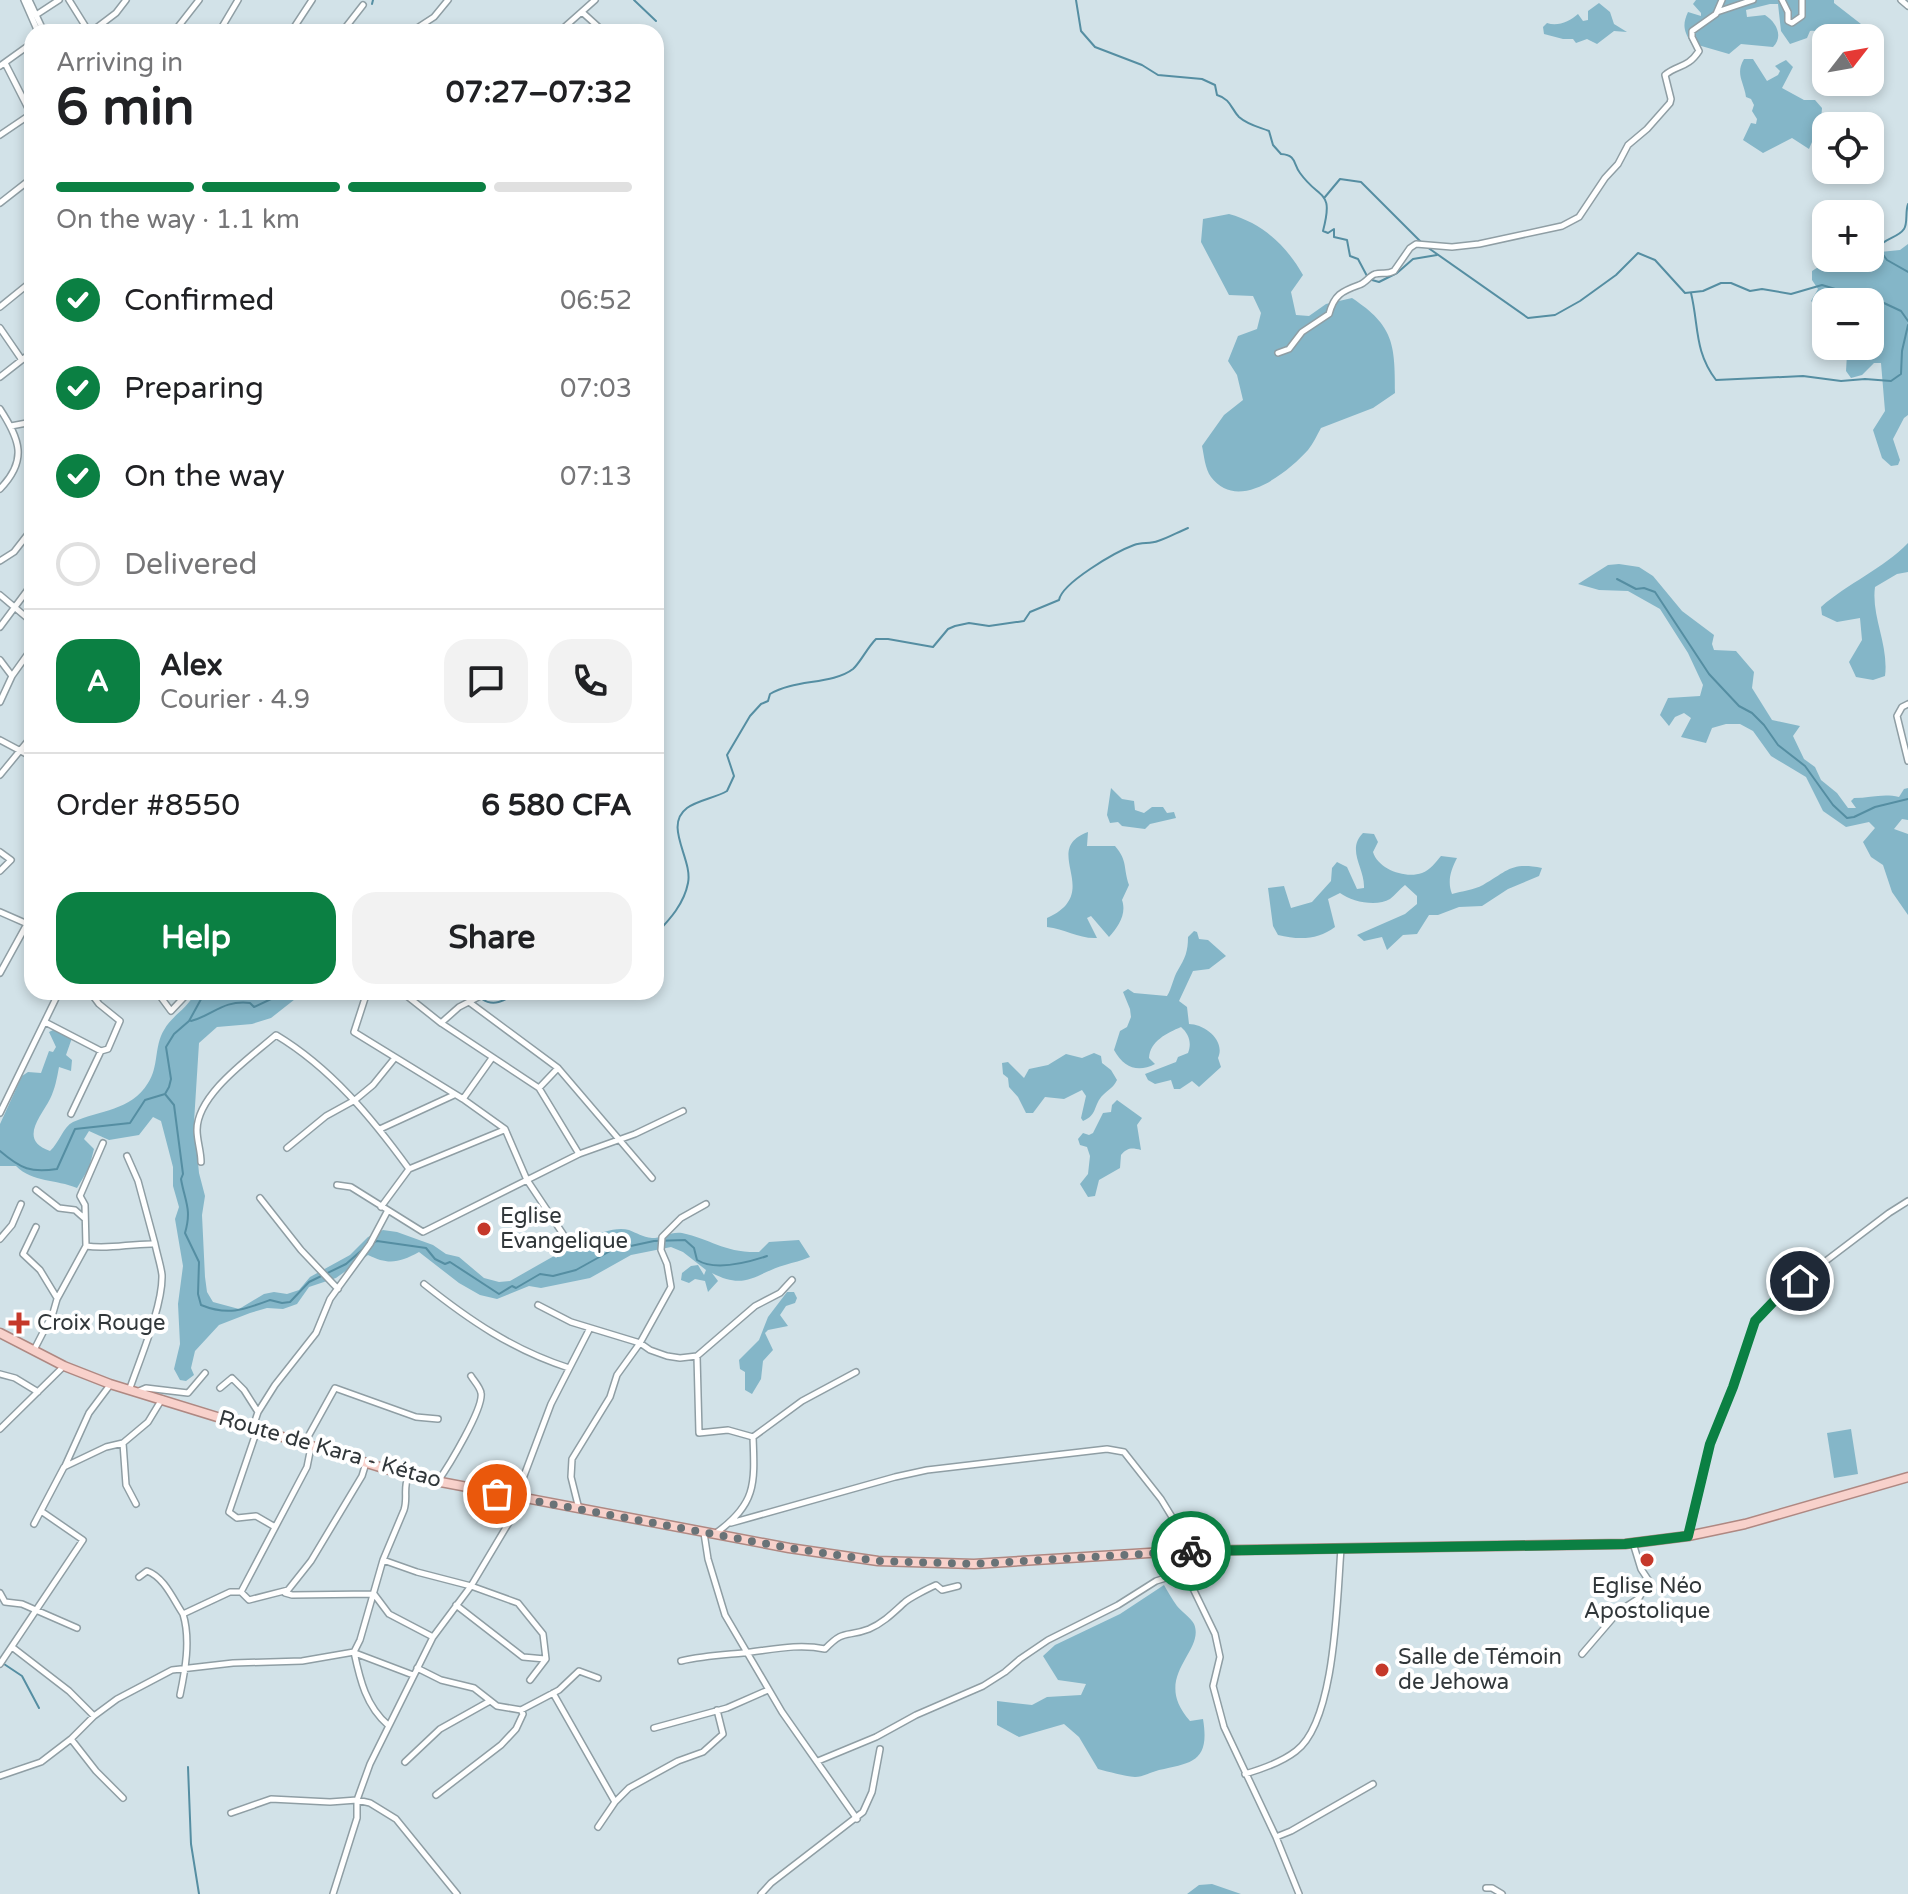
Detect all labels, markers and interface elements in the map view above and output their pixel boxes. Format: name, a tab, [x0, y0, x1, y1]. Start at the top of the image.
north arrow	[1812, 24, 1884, 96]
map controls	[1812, 24, 1884, 360]
text: Arriving in	[56, 47, 183, 78]
text: 07:27–07:32	[446, 74, 632, 111]
text: 6 min	[56, 76, 195, 139]
button: locate	[1812, 112, 1884, 184]
button: +	[1812, 200, 1884, 272]
text: On the way · 1.1 km	[56, 204, 300, 235]
icon: check	[56, 278, 100, 322]
text: Confirmed	[124, 282, 275, 319]
text: 06:52	[560, 285, 632, 316]
button: −	[1812, 288, 1884, 360]
icon: check	[56, 366, 100, 410]
text: Preparing	[124, 370, 264, 407]
text: 07:03	[560, 373, 632, 404]
icon: check	[56, 454, 100, 498]
text: On the way	[124, 458, 285, 495]
text: 07:13	[560, 461, 632, 492]
text: Delivered	[124, 546, 258, 583]
button: chat	[444, 639, 528, 723]
button: phone	[548, 639, 632, 723]
text: Alex	[160, 647, 223, 684]
text: A	[87, 663, 109, 700]
text: Courier · 4.9	[160, 684, 310, 715]
text: Order #8550	[56, 787, 240, 824]
text: 6 580 CFA	[481, 787, 632, 824]
button: Help	[56, 892, 336, 984]
button: Share	[352, 892, 632, 984]
place label: Eglise Evangelique	[500, 1203, 628, 1254]
marker: Eglise Evangelique	[475, 1220, 493, 1238]
pin	[1766, 1247, 1834, 1315]
icon: home	[1778, 1259, 1822, 1303]
place label: Croix Rouge	[37, 1310, 165, 1336]
marker: Croix Rouge	[8, 1312, 30, 1334]
street label: Route de Kara - Kétao	[216, 1405, 444, 1493]
pin	[463, 1460, 531, 1528]
icon: bag	[475, 1472, 519, 1516]
courier	[1151, 1511, 1231, 1591]
icon: bike	[1169, 1529, 1213, 1573]
marker: Eglise Néo Apostolique	[1638, 1551, 1656, 1569]
place label: Eglise Néo Apostolique	[1584, 1573, 1710, 1624]
place label: Salle de Témoin de Jehowa	[1398, 1644, 1562, 1695]
marker: Salle de Témoin de Jehowa	[1373, 1661, 1391, 1679]

